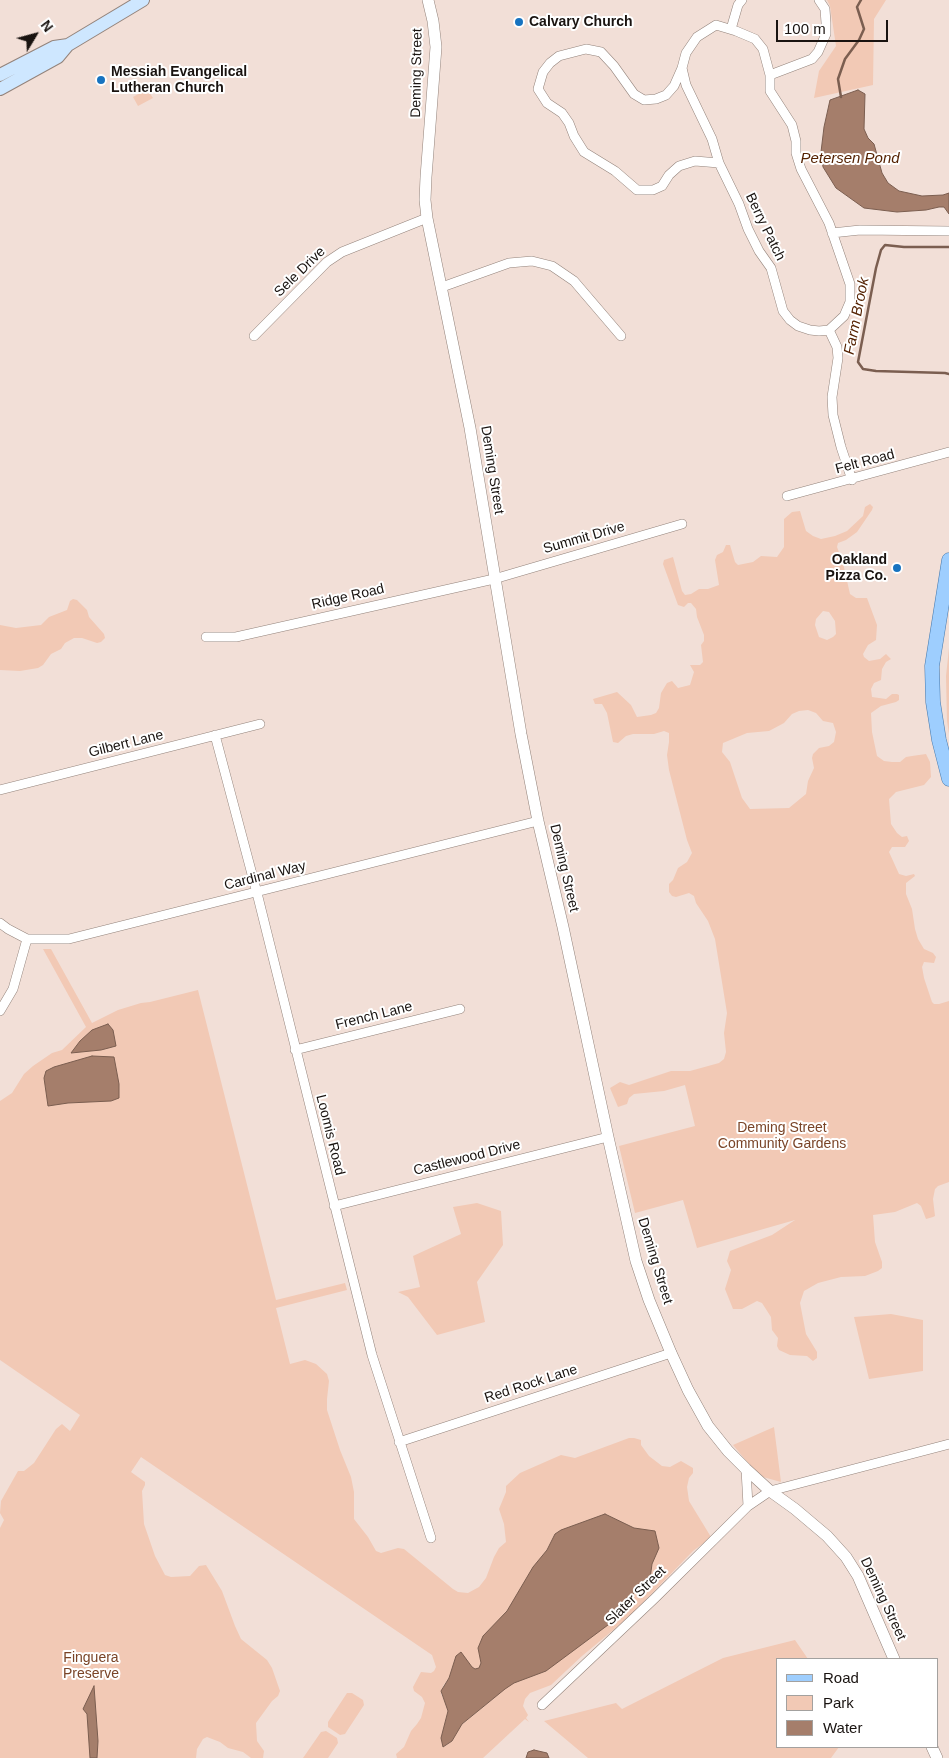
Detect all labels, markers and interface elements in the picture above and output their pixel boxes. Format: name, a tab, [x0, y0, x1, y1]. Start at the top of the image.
north arrow	[10, 10, 60, 60]
scale bar	[779, 10, 892, 42]
place label: Calvary Church	[529, 14, 632, 30]
marker: Calvary Church	[513, 16, 525, 28]
text: N	[38, 17, 56, 35]
text: 100 m	[784, 20, 826, 37]
street label: Deming Street	[408, 28, 426, 118]
place label: Messiah Evangelical Lutheran Church	[111, 64, 247, 96]
marker: Messiah Evangelical Lutheran Church	[95, 74, 107, 86]
water label: Petersen Pond	[800, 150, 900, 168]
street label: Berry Patch	[741, 190, 789, 264]
street label: Sele Drive	[271, 244, 329, 300]
water label: Farm Brook	[841, 276, 873, 356]
street label: Deming Street	[477, 424, 507, 516]
street label: Felt Road	[834, 446, 896, 478]
street label: Summit Drive	[541, 518, 627, 558]
place label: Oakland Pizza Co.	[826, 552, 887, 584]
marker: Oakland Pizza Co.	[891, 562, 903, 574]
street label: Ridge Road	[310, 580, 386, 614]
street label: Gilbert Lane	[87, 727, 165, 761]
street label: Deming Street	[546, 823, 582, 913]
street label: Cardinal Way	[222, 858, 308, 894]
street label: French Lane	[334, 998, 414, 1034]
street label: Loomis Road	[312, 1093, 348, 1177]
park label: Deming Street Community Gardens	[718, 1120, 846, 1152]
street label: Castlewood Drive	[412, 1137, 522, 1179]
street label: Deming Street	[634, 1216, 676, 1306]
street label: Red Rock Lane	[483, 1361, 579, 1407]
street label: Deming Street	[856, 1555, 910, 1643]
street label: Slater Street	[602, 1563, 670, 1629]
park label: Finguera Preserve	[63, 1650, 119, 1682]
legend	[776, 1658, 939, 1748]
text: Road	[823, 1669, 859, 1686]
text: Park	[823, 1694, 854, 1711]
text: Water	[823, 1719, 862, 1736]

